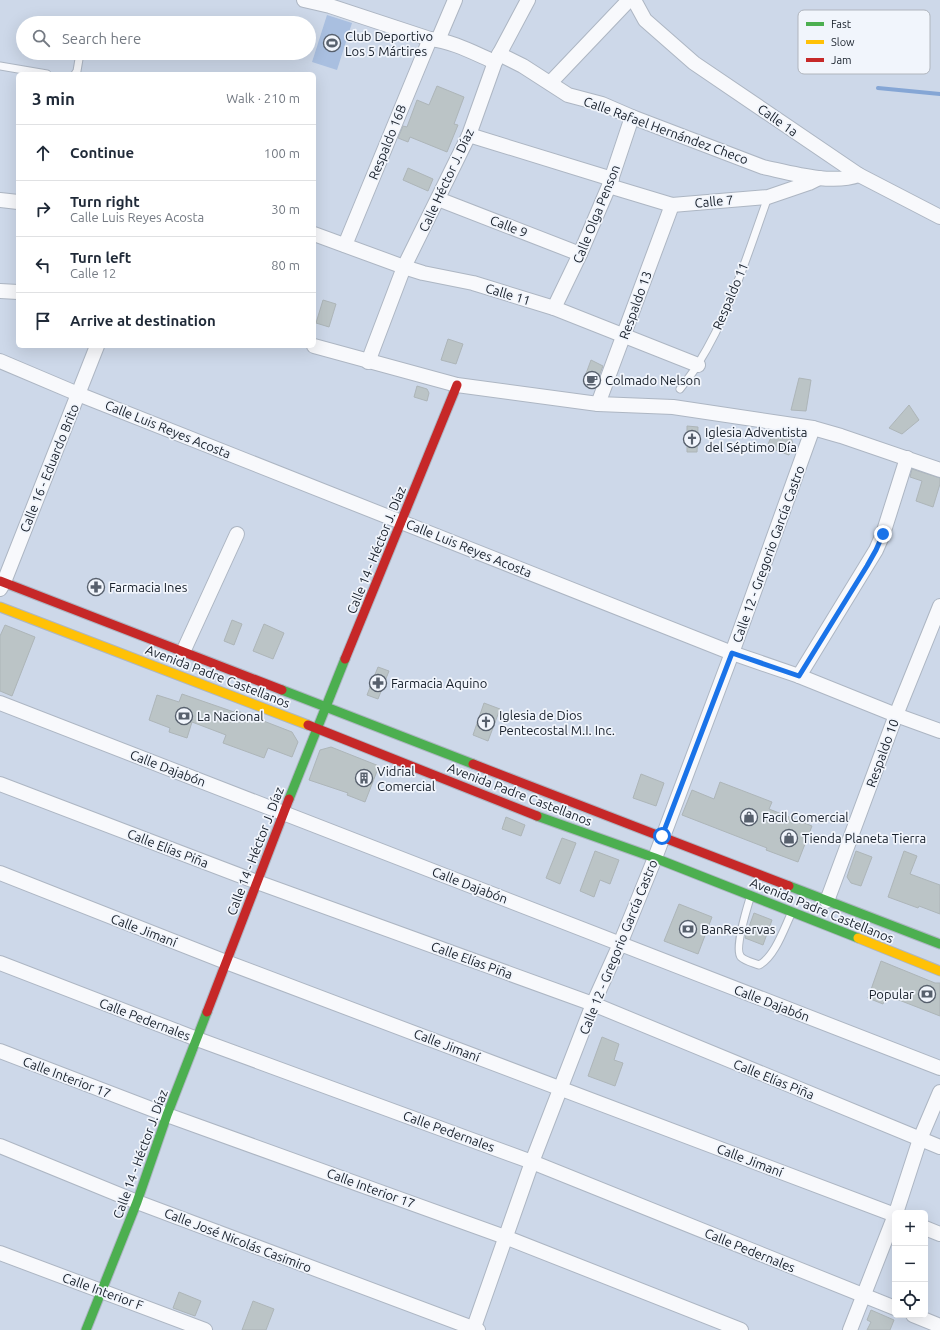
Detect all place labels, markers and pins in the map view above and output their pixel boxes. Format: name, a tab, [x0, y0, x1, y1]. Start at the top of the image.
place label: Club Deportivo Los 5 Mártires	[345, 29, 433, 58]
sports icon: Club Deportivo Los 5 Mártires	[322, 33, 342, 53]
cafe icon: Colmado Nelson	[582, 370, 602, 390]
place label: Colmado Nelson	[605, 373, 701, 387]
place label: Iglesia Adventista del Séptimo Día	[705, 425, 807, 454]
church icon: Iglesia Adventista del Séptimo Día	[682, 429, 702, 449]
pharmacy icon: Farmacia Ines	[86, 577, 106, 597]
place label: Farmacia Ines	[109, 580, 188, 594]
pharmacy icon: Farmacia Aquino	[368, 673, 388, 693]
place label: Farmacia Aquino	[391, 676, 487, 690]
bank icon: La Nacional	[174, 706, 194, 726]
place label: Iglesia de Dios Pentecostal M.I. Inc.	[499, 708, 615, 737]
place label: La Nacional	[197, 709, 264, 723]
church icon: Iglesia de Dios Pentecostal M.I. Inc.	[476, 712, 496, 732]
place label: Vidrial Comercial	[377, 764, 436, 793]
building icon: Vidrial Comercial	[354, 768, 374, 788]
shop icon: Facil Comercial	[739, 807, 759, 827]
place label: Facil Comercial	[762, 810, 849, 824]
shop icon: Tienda Planeta Tierra	[779, 828, 799, 848]
place label: Tienda Planeta Tierra	[802, 831, 926, 845]
bank icon: BanReservas	[678, 919, 698, 939]
place label: BanReservas	[701, 922, 776, 936]
bank icon: Popular	[917, 984, 937, 1004]
place label: Popular	[869, 987, 914, 1001]

